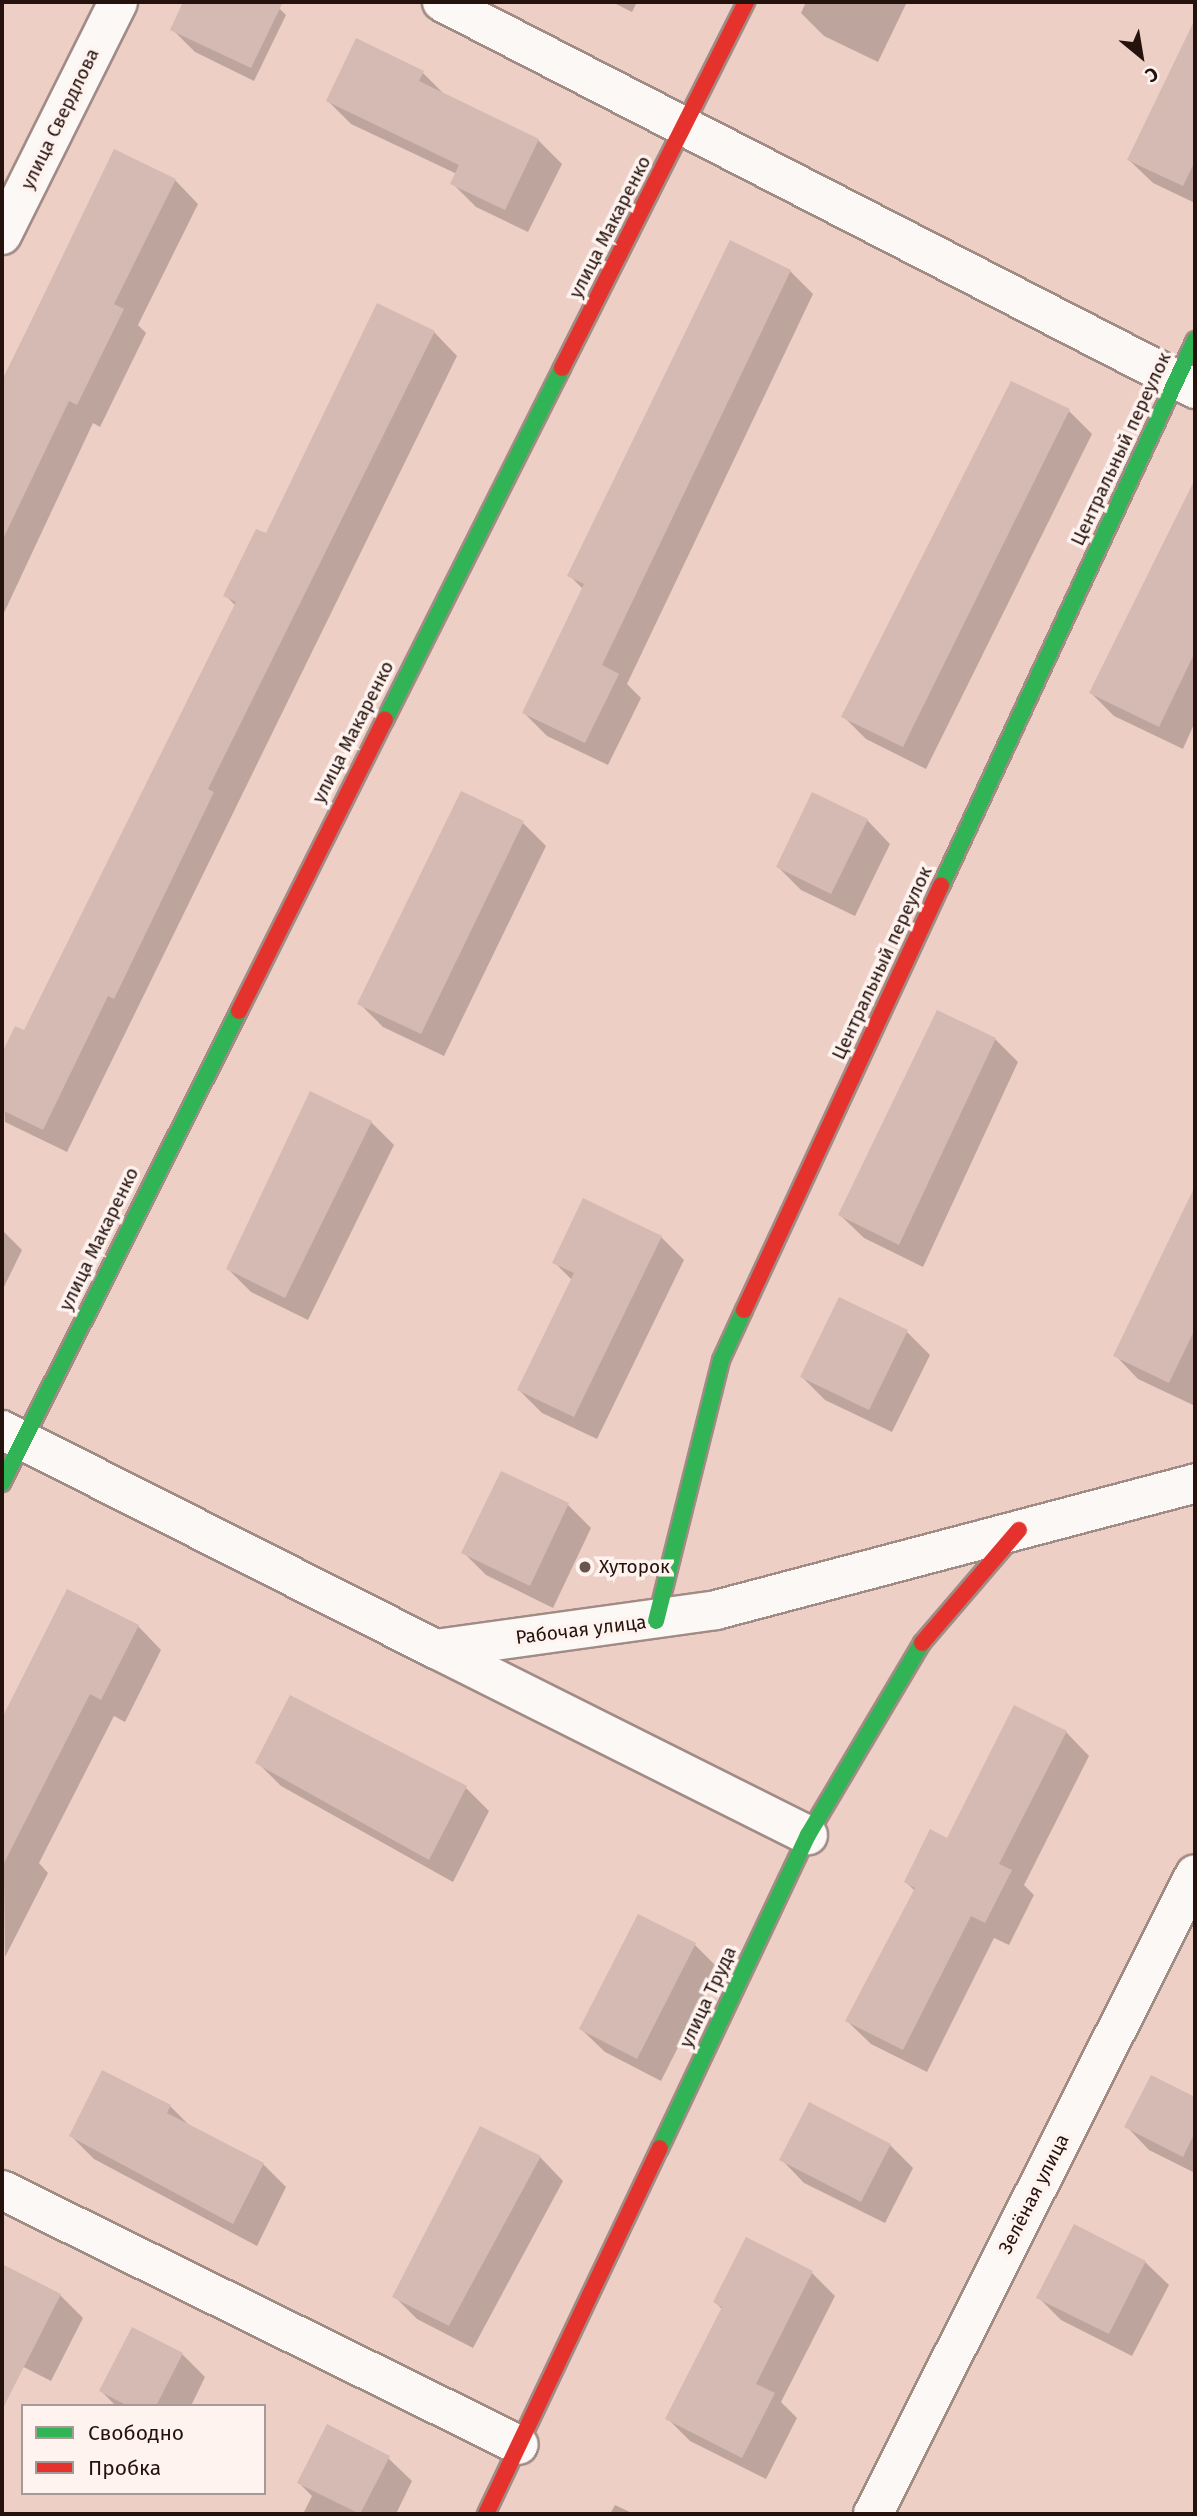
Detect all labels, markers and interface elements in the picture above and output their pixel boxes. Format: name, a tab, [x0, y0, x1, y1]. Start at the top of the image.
north arrow	[1106, 21, 1176, 91]
street label: улица Свердлова	[16, 45, 104, 193]
text: С	[1141, 62, 1162, 87]
street label: улица Макаренко	[564, 152, 656, 302]
street label: Центральный переулок	[1066, 349, 1176, 549]
street label: улица Макаренко	[307, 657, 399, 807]
street label: Центральный переулок	[827, 863, 937, 1063]
street label: улица Макаренко	[54, 1164, 144, 1314]
place label: Хуторок	[599, 1556, 670, 1578]
marker: Хуторок	[577, 1559, 593, 1575]
street label: Рабочая улица	[514, 1611, 648, 1649]
street label: улица Труда	[675, 1943, 741, 2051]
street label: Зелёная улица	[994, 2130, 1074, 2258]
legend	[21, 2404, 266, 2495]
text: Свободно	[88, 2420, 184, 2446]
text: Пробка	[88, 2455, 161, 2481]

